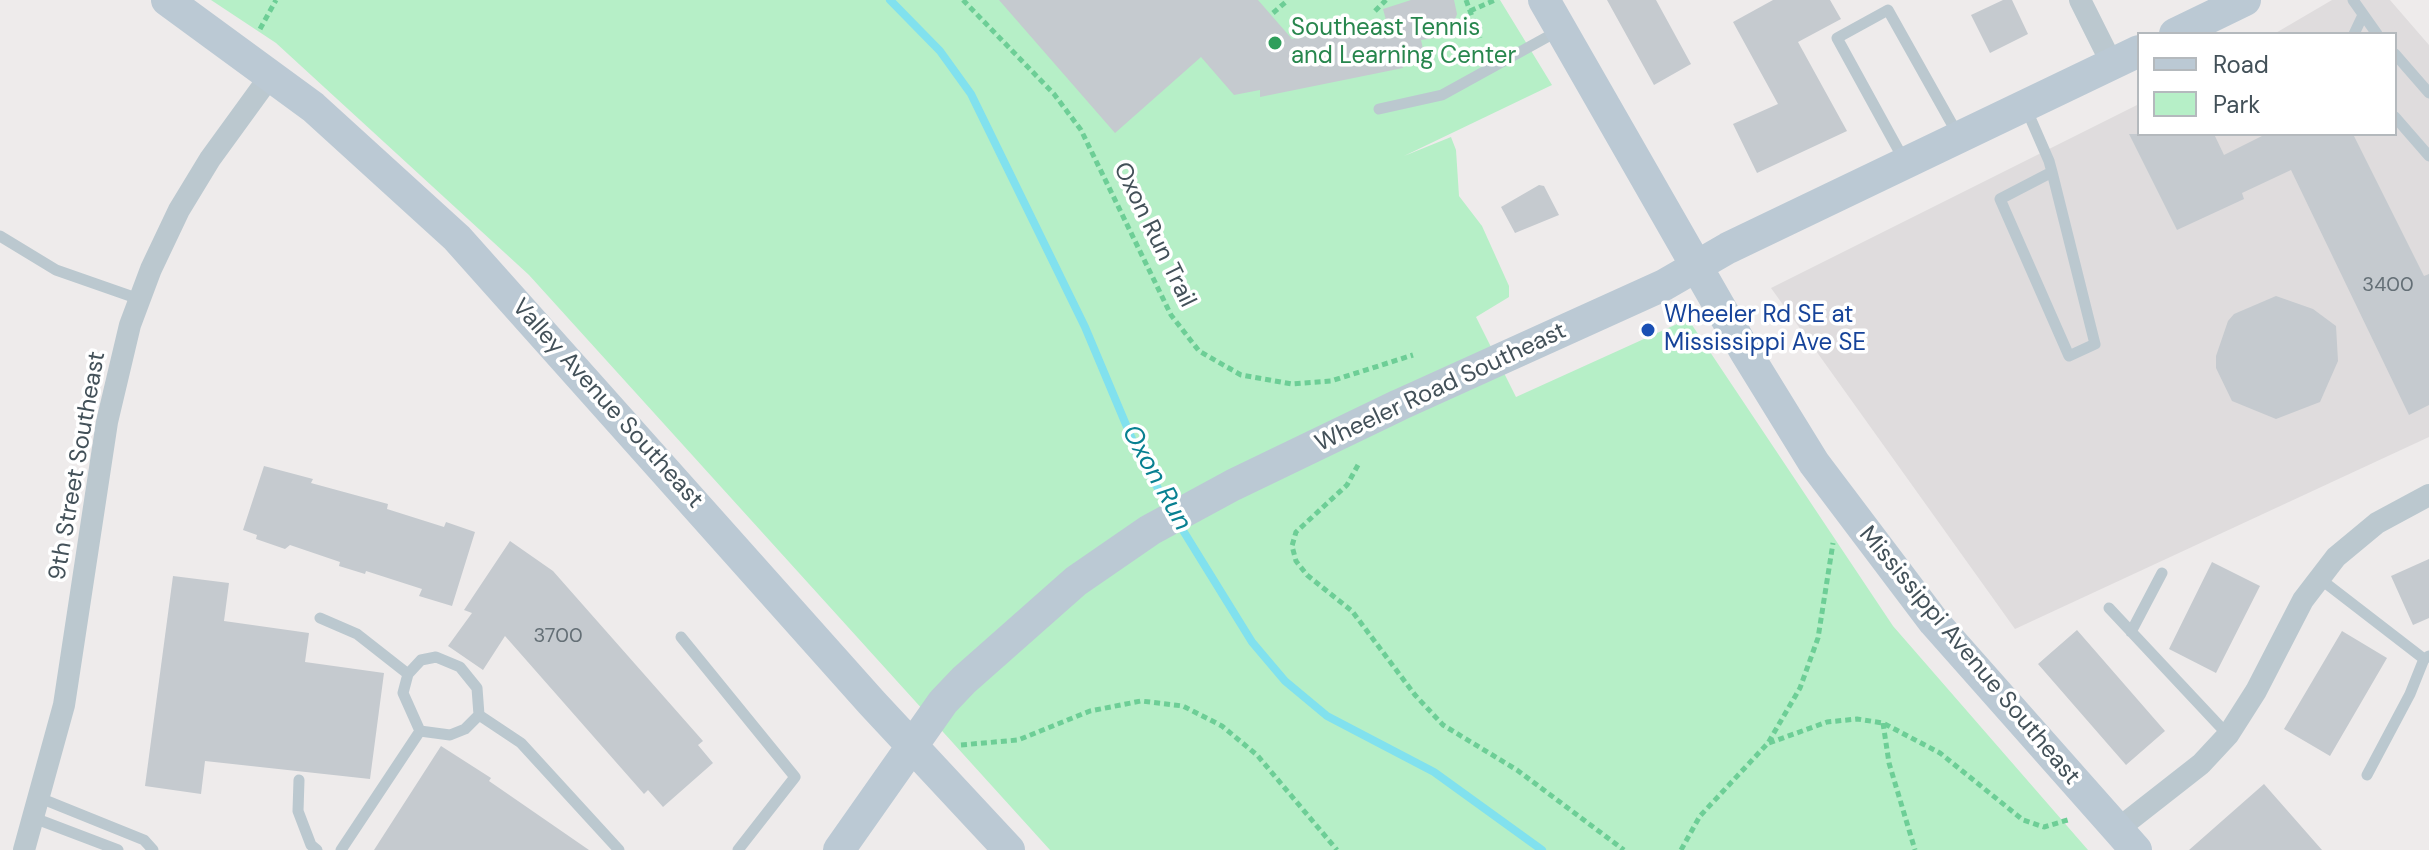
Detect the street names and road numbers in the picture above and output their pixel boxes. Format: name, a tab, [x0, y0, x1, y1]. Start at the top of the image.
street label: Oxon Run Trail	[1106, 158, 1202, 312]
street label: Valley Avenue Southeast	[505, 293, 709, 515]
street label: Wheeler Road Southeast	[1311, 317, 1571, 459]
street label: 9th Street Southeast	[44, 349, 112, 583]
street label: Mississippi Avenue Southeast	[1852, 521, 2086, 791]

